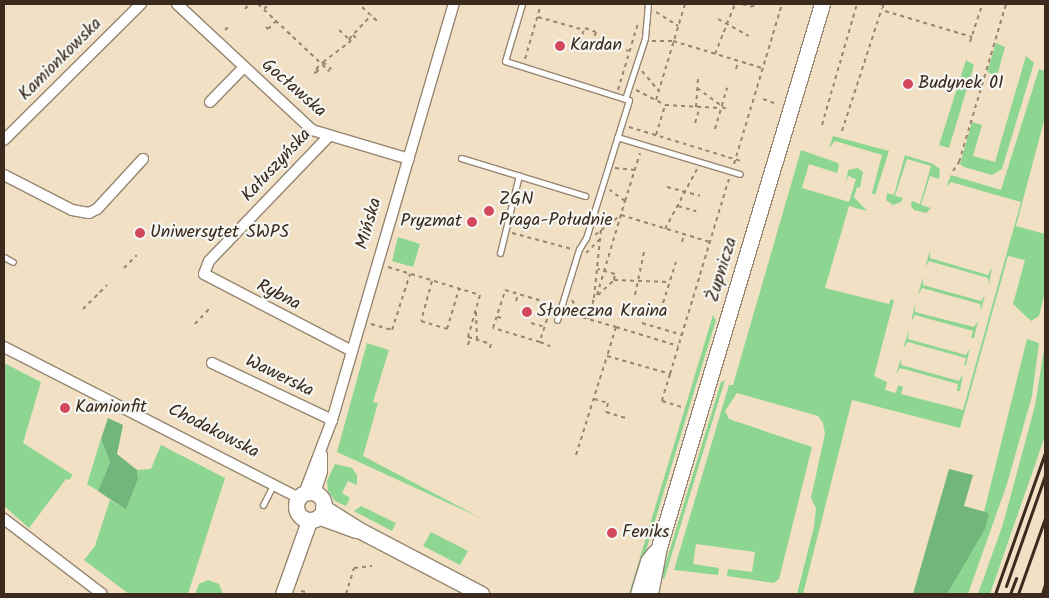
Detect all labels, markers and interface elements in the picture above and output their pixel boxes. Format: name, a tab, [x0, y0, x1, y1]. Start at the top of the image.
street label: Kamionkowska	[15, 14, 107, 106]
place label: Kardan	[570, 35, 622, 57]
marker: Kardan	[554, 40, 566, 52]
street label: Gocławska	[256, 55, 330, 123]
place label: Budynek 01	[918, 73, 1004, 95]
marker: Budynek 01	[902, 78, 914, 90]
street label: Kałuszyńska	[238, 125, 316, 207]
place label: ZGN Praga-Południe	[499, 190, 612, 232]
street label: Mińska	[352, 196, 388, 252]
marker: ZGN Praga-Południe	[483, 205, 495, 217]
place label: Pryzmat	[400, 211, 462, 233]
marker: Pryzmat	[466, 216, 478, 228]
place label: Uniwersytet SWPS	[150, 222, 289, 244]
marker: Uniwersytet SWPS	[134, 227, 146, 239]
street label: Żupnicza	[703, 235, 743, 305]
street label: Rybna	[252, 276, 304, 316]
place label: Słoneczna Kraina	[537, 301, 667, 323]
marker: Słoneczna Kraina	[521, 306, 533, 318]
street label: Wawerska	[241, 351, 317, 403]
place label: Kamionfit	[75, 397, 147, 419]
street label: Chodakowska	[164, 400, 262, 464]
marker: Kamionfit	[59, 402, 71, 414]
place label: Feniks	[622, 522, 670, 544]
marker: Feniks	[606, 527, 618, 539]

